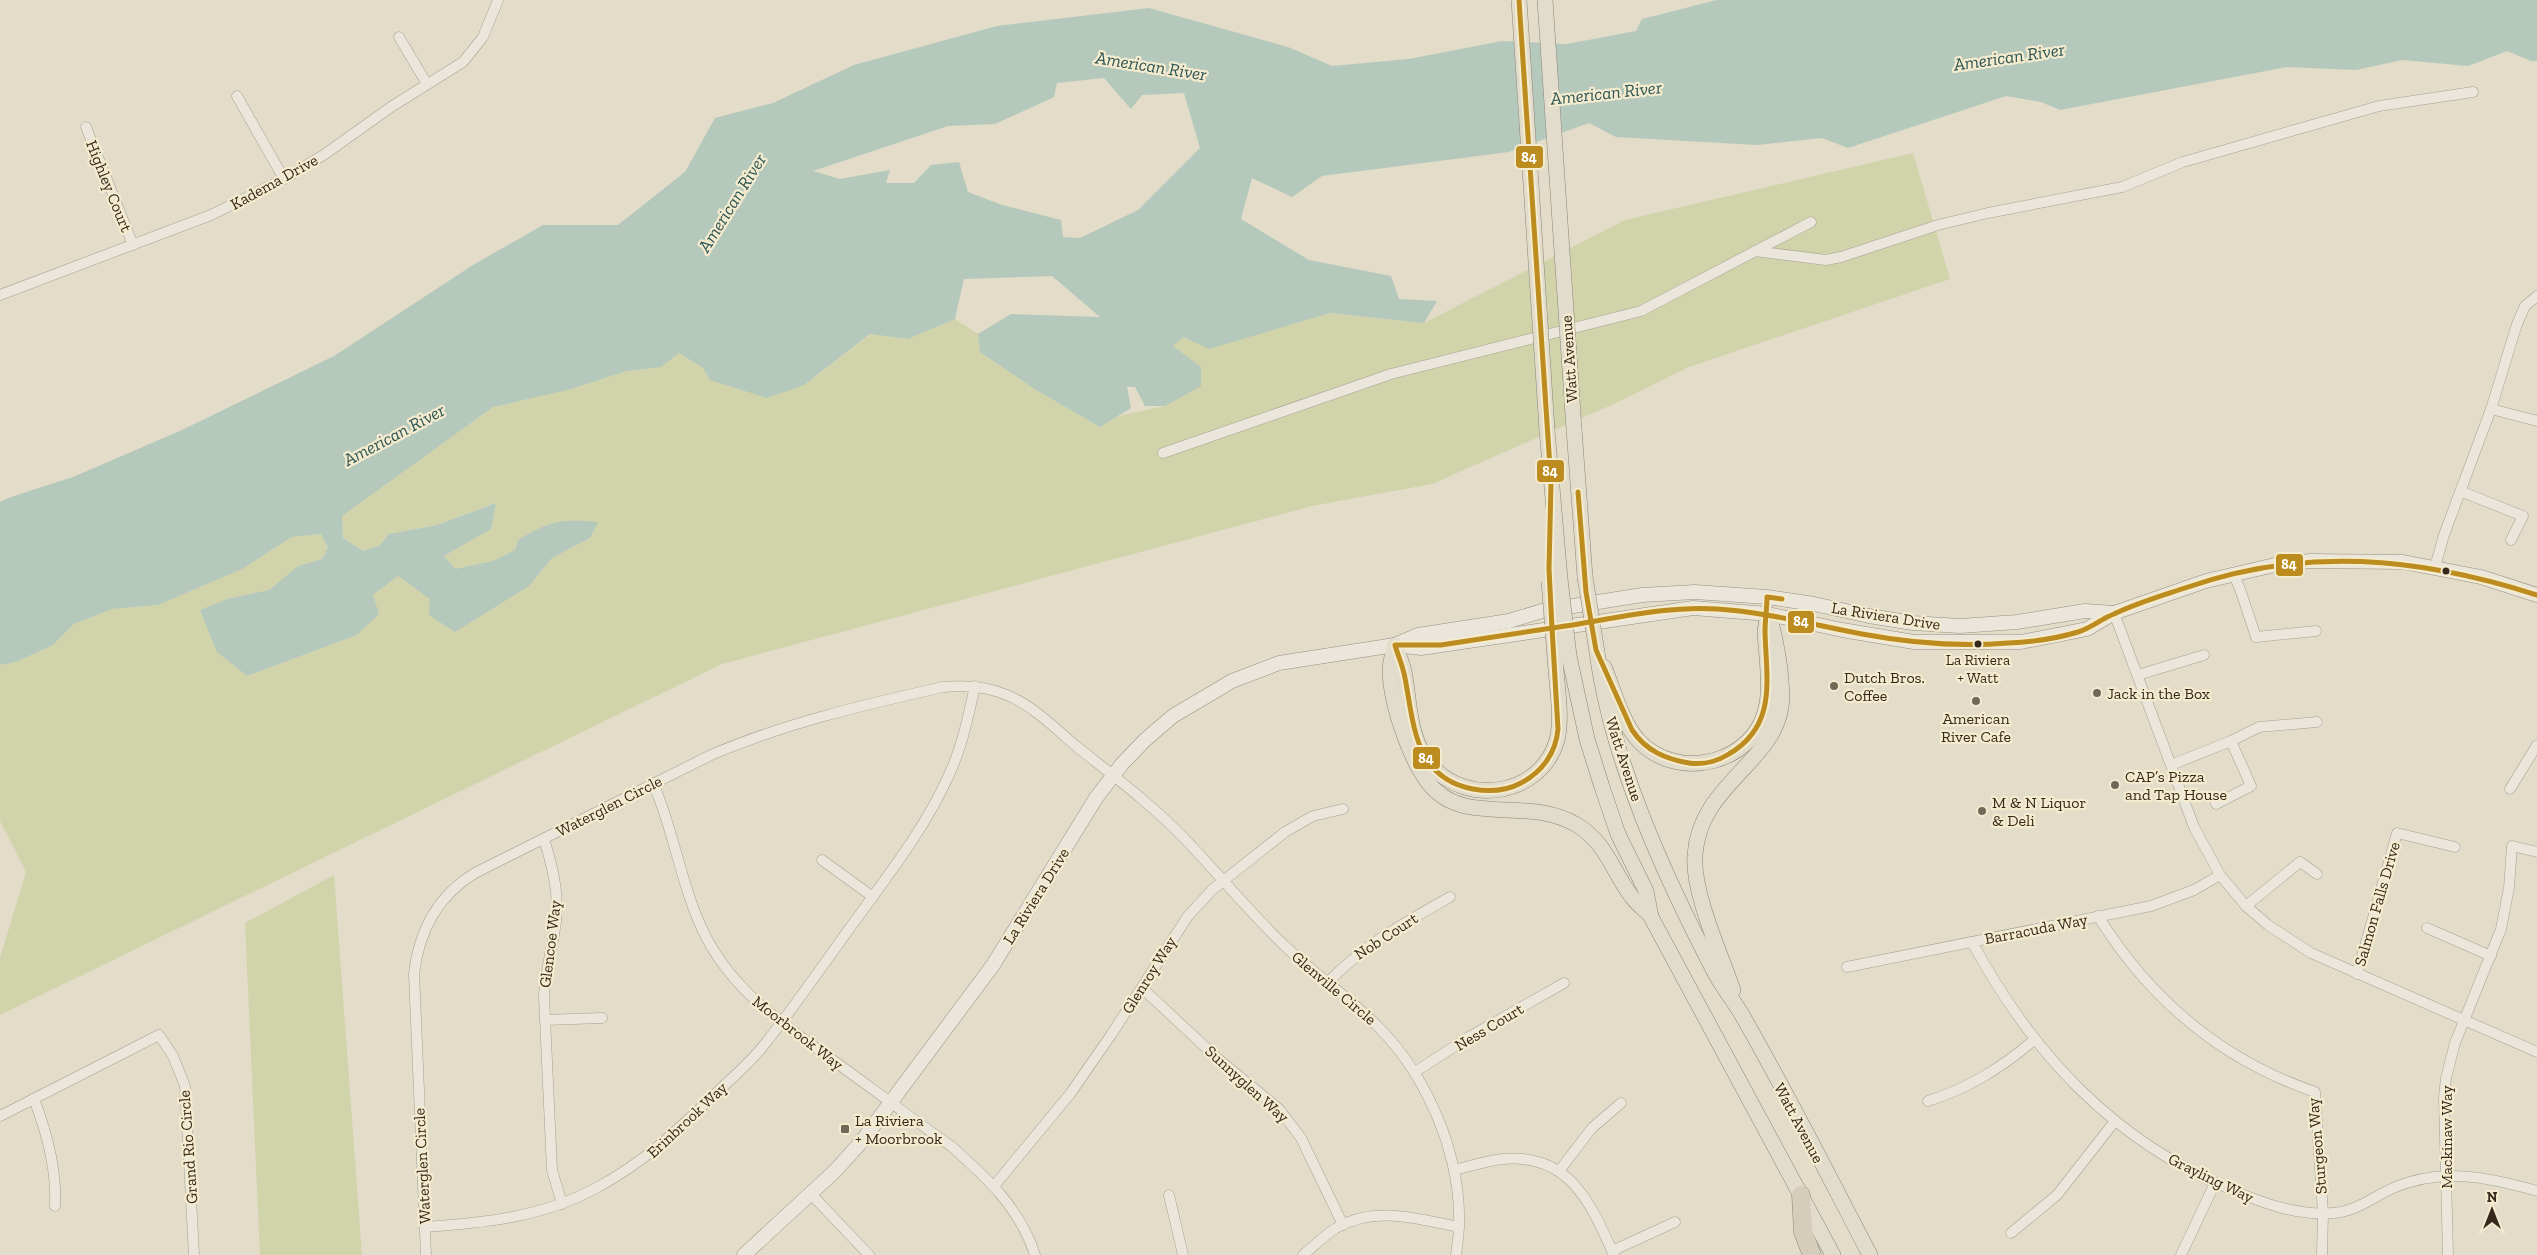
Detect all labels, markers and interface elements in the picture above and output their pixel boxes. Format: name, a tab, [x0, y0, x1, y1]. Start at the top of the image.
water label: American River	[1951, 38, 2067, 76]
water label: American River	[1093, 46, 1209, 86]
water label: American River	[1548, 76, 1664, 110]
street label: Highley Court	[82, 137, 136, 235]
line badge: 84	[1515, 145, 1544, 169]
water label: American River	[692, 149, 771, 257]
text: 84	[1521, 149, 1537, 166]
street label: Kadema Drive	[227, 150, 321, 214]
street label: Watt Avenue	[1556, 315, 1582, 403]
water label: American River	[339, 399, 449, 471]
line badge: 84	[1536, 459, 1565, 483]
text: 84	[1542, 463, 1558, 480]
line badge: 84	[2275, 553, 2304, 577]
text: 84	[2281, 556, 2297, 573]
unlabelled marker	[2441, 566, 2451, 576]
street label: La Riviera Drive	[1830, 598, 1942, 634]
line badge: 84	[1787, 610, 1815, 634]
text: 84	[1793, 613, 1809, 630]
marker: La Riviera + Watt	[1973, 639, 1983, 649]
place label: La Riviera + Watt	[1946, 651, 2010, 687]
place label: Dutch Bros. Coffee	[1844, 668, 1925, 705]
marker: Dutch Bros. Coffee	[1828, 680, 1840, 692]
place label: Jack in the Box	[2107, 684, 2210, 703]
marker: Jack in the Box	[2091, 687, 2103, 699]
marker: American River Cafe	[1970, 695, 1982, 707]
place label: American River Cafe	[1941, 709, 2011, 746]
street label: Watt Avenue	[1601, 714, 1647, 804]
line badge: 84	[1412, 746, 1441, 770]
text: 84	[1418, 750, 1434, 767]
place label: CAP’s Pizza and Tap House	[2125, 767, 2227, 804]
street label: Waterglen Circle	[553, 771, 665, 841]
marker: CAP’s Pizza and Tap House	[2109, 779, 2121, 791]
place label: M & N Liquor & Deli	[1992, 793, 2086, 830]
marker: M & N Liquor & Deli	[1976, 805, 1988, 817]
street label: Salmon Falls Drive	[2350, 840, 2404, 968]
street label: La Riviera Drive	[999, 844, 1073, 948]
street label: Glencoe Way	[535, 898, 565, 989]
street label: Nob Court	[1351, 908, 1421, 964]
street label: Barracuda Way	[1983, 910, 2090, 948]
street label: Glenroy Way	[1118, 932, 1181, 1017]
street label: Glenville Circle	[1288, 947, 1380, 1029]
street label: Moorbrook Way	[749, 992, 848, 1075]
street label: Ness Court	[1451, 999, 1527, 1055]
street label: Sunnyglen Way	[1201, 1041, 1293, 1127]
street label: Erinbrook Way	[643, 1077, 732, 1162]
street label: Watt Avenue	[1770, 1080, 1828, 1166]
street label: Mackinaw Way	[2437, 1085, 2456, 1189]
street label: Grand Rio Circle	[175, 1089, 201, 1205]
street label: Sturgeon Way	[2303, 1096, 2331, 1195]
street label: Waterglen Circle	[409, 1107, 435, 1225]
place label: La Riviera + Moorbrook	[855, 1111, 943, 1148]
marker: La Riviera + Moorbrook	[839, 1123, 851, 1135]
street label: Grayling Way	[2165, 1149, 2258, 1207]
north arrow	[2467, 1185, 2517, 1235]
text: N	[2487, 1189, 2498, 1206]

